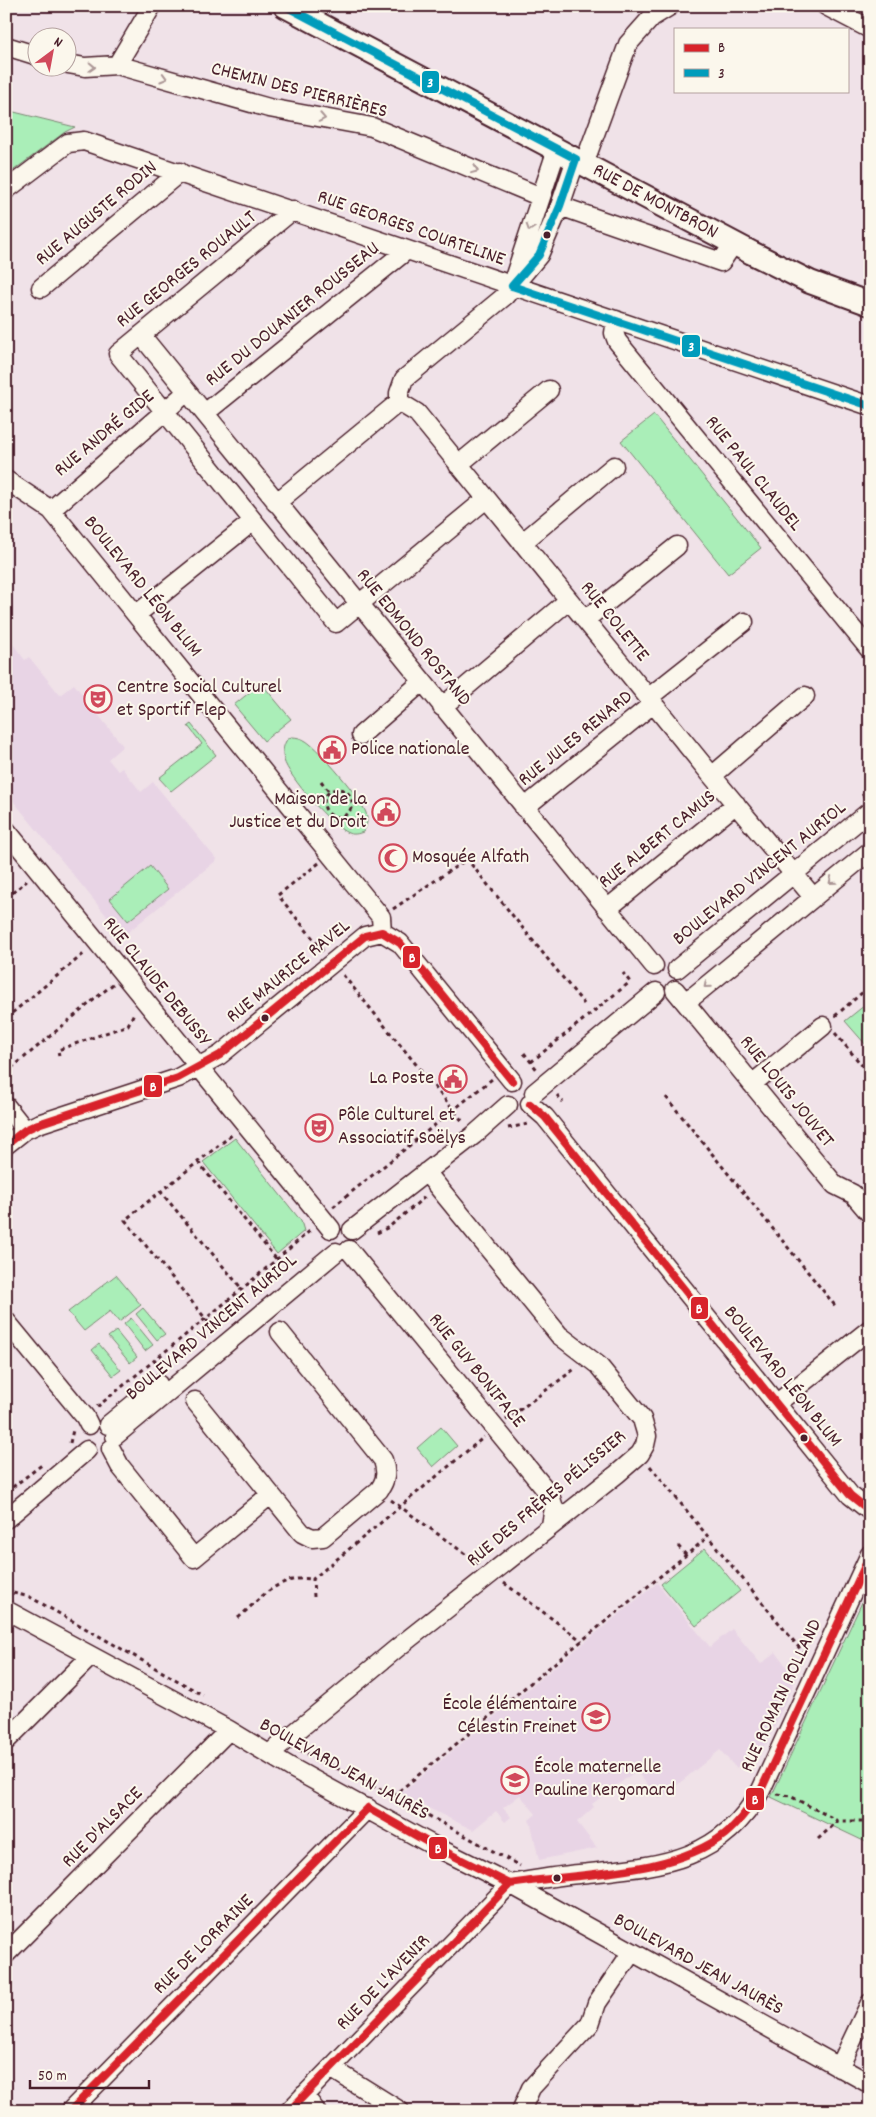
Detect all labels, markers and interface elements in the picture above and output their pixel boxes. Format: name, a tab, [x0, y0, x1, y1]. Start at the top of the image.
north arrow	[28, 28, 78, 78]
legend	[674, 28, 848, 92]
text: N	[50, 32, 66, 53]
text: B	[718, 38, 725, 60]
street label: CHEMIN DES PIERRIÈRES	[208, 56, 390, 126]
one-way arrow	[89, 62, 97, 73]
text: 3	[718, 64, 725, 86]
line badge: 3	[421, 70, 440, 94]
one-way arrow	[160, 73, 168, 83]
text: 3	[427, 74, 433, 94]
one-way arrow	[317, 112, 326, 123]
street label: RUE AUGUSTE RODIN	[30, 155, 164, 273]
street label: RUE DE MONTBRON	[587, 157, 723, 247]
one-way arrow	[470, 164, 479, 174]
street label: RUE GEORGES COURTELINE	[313, 184, 509, 274]
street label: RUE GEORGES ROUAULT	[111, 204, 263, 336]
one-way arrow	[526, 224, 536, 232]
unlabelled marker	[542, 230, 552, 240]
street label: RUE DU DOUANIER ROUSSEAU	[200, 236, 386, 394]
line badge: 3	[681, 334, 701, 358]
text: 3	[688, 338, 694, 358]
street label: RUE ANDRÉ GIDE	[49, 384, 161, 484]
street label: RUE PAUL CLAUDEL	[698, 410, 808, 538]
street label: BOULEVARD LÉON BLUM	[76, 510, 208, 664]
street label: RUE EDMOND ROSTAND	[349, 563, 477, 713]
street label: RUE COLETTE	[573, 576, 655, 668]
place label: Centre Social Culturel et Sportif Flep	[117, 674, 282, 725]
theatre icon: Centre Social Culturel et Sportif Flep	[83, 684, 113, 714]
street label: RUE JULES RENARD	[513, 684, 639, 794]
public building icon: Police nationale	[317, 735, 347, 765]
place label: Police nationale	[351, 736, 470, 764]
street label: RUE ALBERT CAMUS	[593, 784, 723, 896]
place label: Maison de la Justice et du Droit	[229, 786, 368, 837]
street label: BOULEVARD VINCENT AURIOL	[667, 795, 853, 953]
public building icon: Maison de la Justice et du Droit	[371, 797, 401, 827]
mosque icon: Mosquée Alfath	[378, 843, 408, 873]
place label: Mosquée Alfath	[412, 844, 529, 872]
one-way arrow	[829, 876, 838, 884]
street label: RUE CLAUDE DEBUSSY	[95, 911, 217, 1053]
street label: RUE MAURICE RAVEL	[221, 913, 357, 1031]
line badge: B	[402, 945, 421, 969]
text: B	[409, 949, 416, 969]
one-way arrow	[704, 979, 713, 988]
unlabelled marker	[260, 1013, 270, 1023]
street label: RUE LOUIS JOUVET	[732, 1030, 840, 1154]
public building icon: La Poste	[438, 1064, 468, 1094]
place label: La Poste	[369, 1065, 434, 1093]
line badge: B	[143, 1074, 163, 1098]
text: B	[150, 1078, 157, 1098]
place label: Pôle Culturel et Associatif Soëlys	[338, 1102, 466, 1153]
theatre icon: Pôle Culturel et Associatif Soëlys	[304, 1113, 334, 1143]
street label: BOULEVARD VINCENT AURIOL	[120, 1248, 304, 1408]
line badge: B	[690, 1296, 709, 1320]
text: B	[696, 1300, 703, 1320]
street label: BOULEVARD LÉON BLUM	[716, 1300, 848, 1454]
street label: RUE GUY BONIFACE	[421, 1308, 531, 1434]
street label: RUE DES FRÈRES PÉLISSIER	[461, 1424, 633, 1574]
unlabelled marker	[799, 1433, 809, 1443]
street label: RUE ROMAIN ROLLAND	[734, 1615, 830, 1777]
place label: École élémentaire Célestin Freinet	[442, 1691, 577, 1742]
school or university icon: École élémentaire Célestin Freinet	[581, 1702, 611, 1732]
street label: BOULEVARD JEAN JAURÈS	[254, 1712, 434, 1828]
place label: École maternelle Pauline Kergomard	[534, 1754, 675, 1805]
school or university icon: École maternelle Pauline Kergomard	[500, 1765, 530, 1795]
street label: RUE D'ALSACE	[56, 1781, 150, 1875]
line badge: B	[745, 1787, 765, 1811]
text: B	[752, 1791, 759, 1811]
line badge: B	[428, 1836, 448, 1860]
text: B	[435, 1840, 442, 1860]
unlabelled marker	[552, 1873, 562, 1883]
street label: RUE DE LORRAINE	[147, 1888, 261, 2002]
street label: BOULEVARD JEAN JAURÈS	[608, 1907, 788, 2023]
street label: RUE DE L'AVENIR	[331, 1928, 437, 2038]
scale bar	[30, 2057, 149, 2089]
text: 50 m	[38, 2066, 67, 2088]

